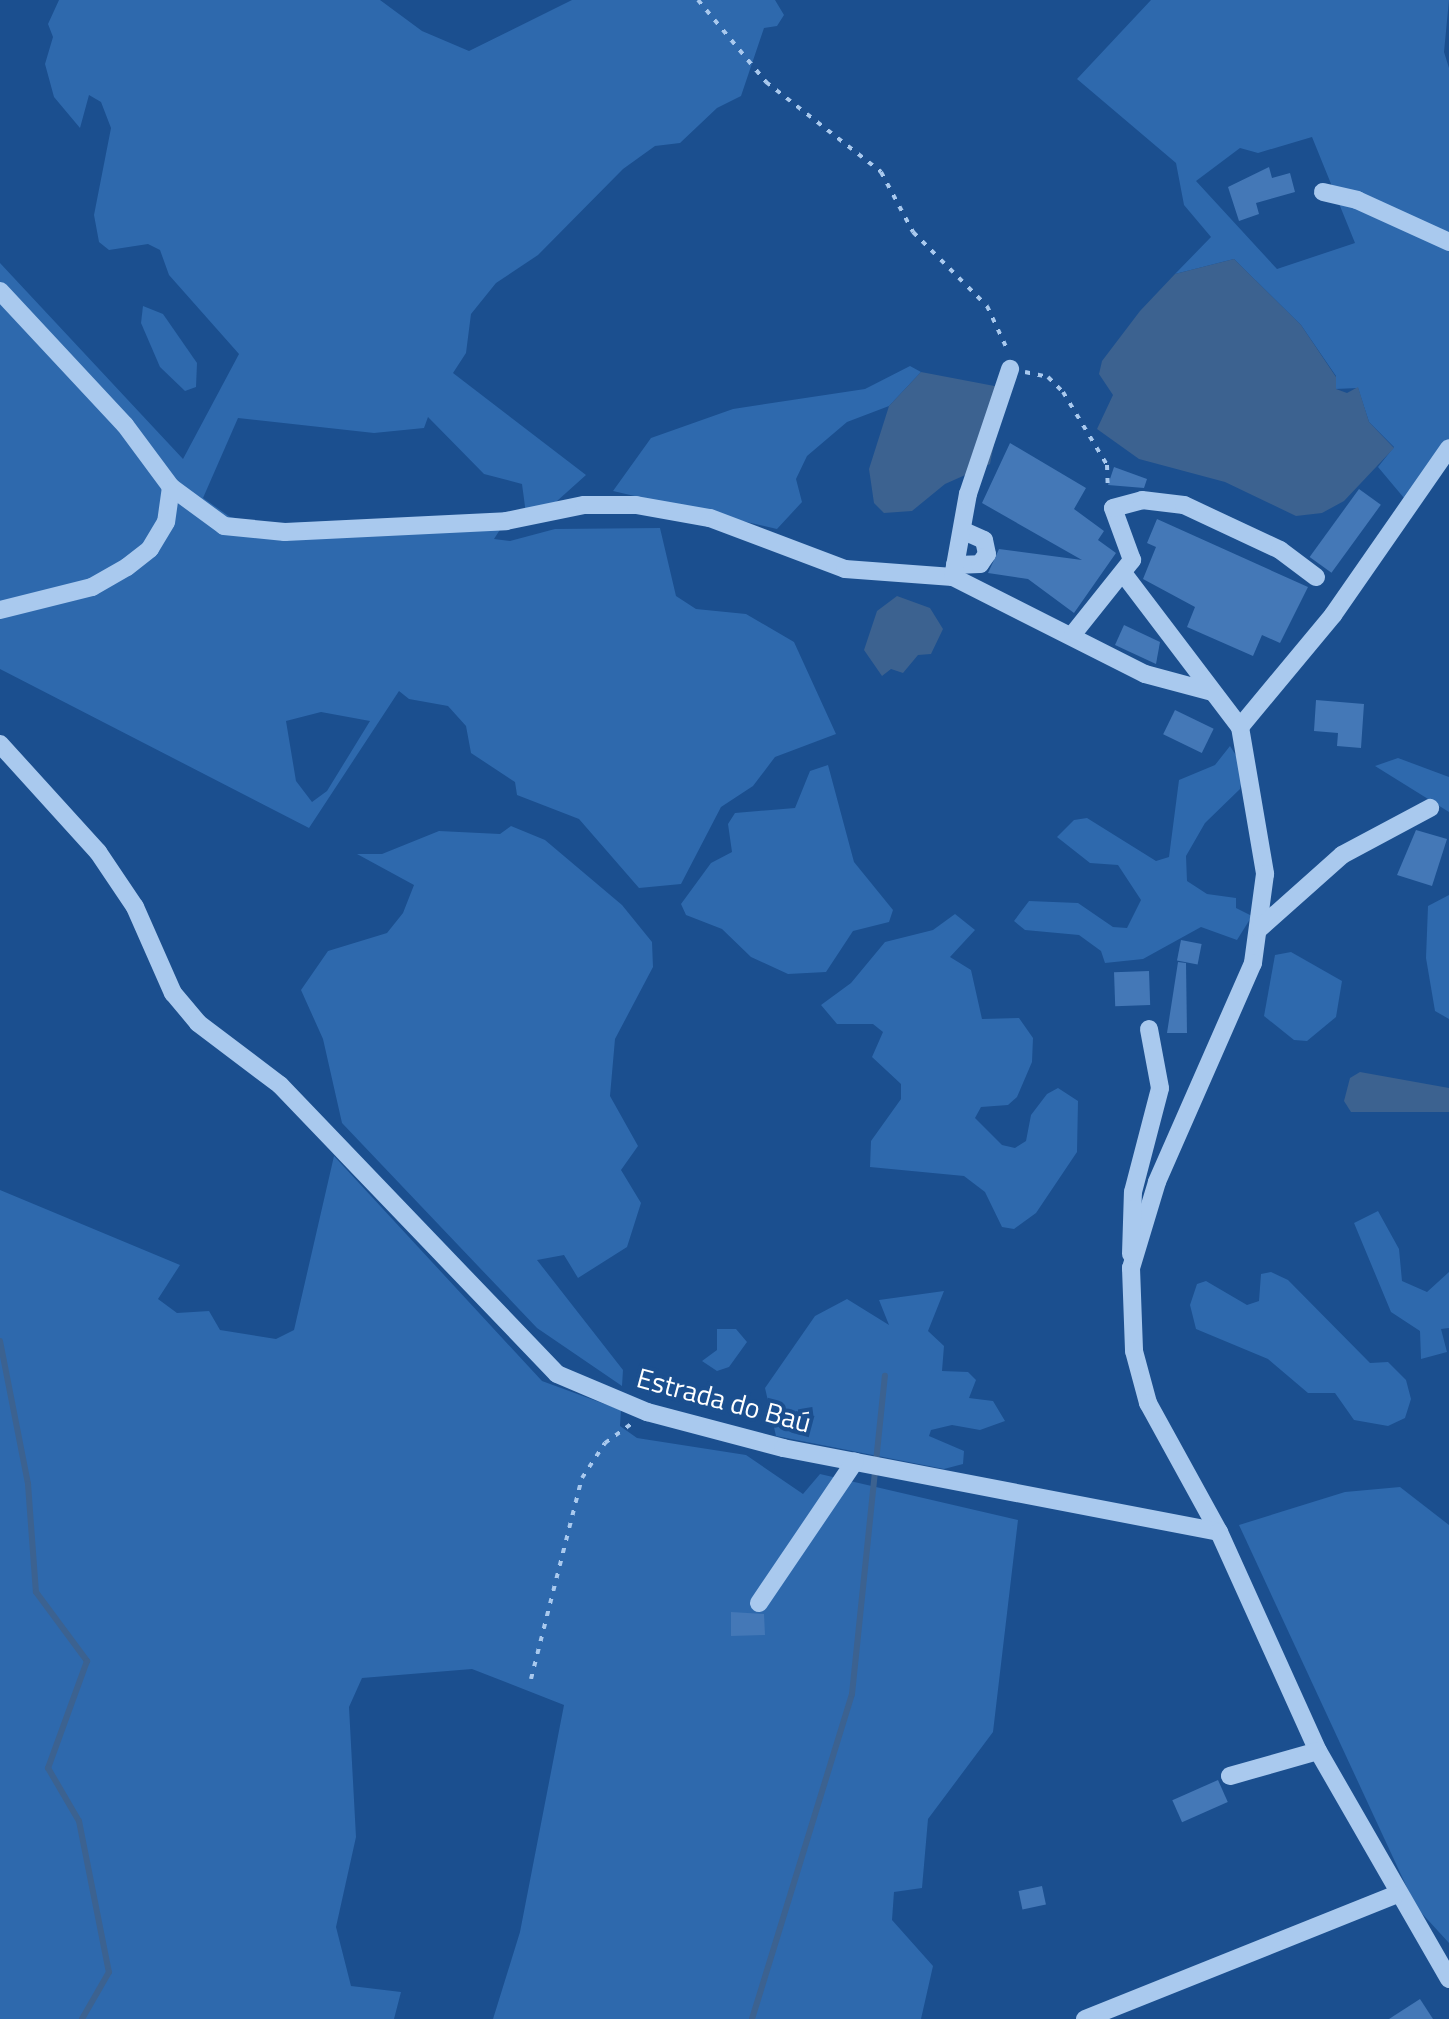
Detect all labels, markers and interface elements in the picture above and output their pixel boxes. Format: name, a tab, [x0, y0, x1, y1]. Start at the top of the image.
street label: Estrada do Baú	[633, 1361, 815, 1439]

